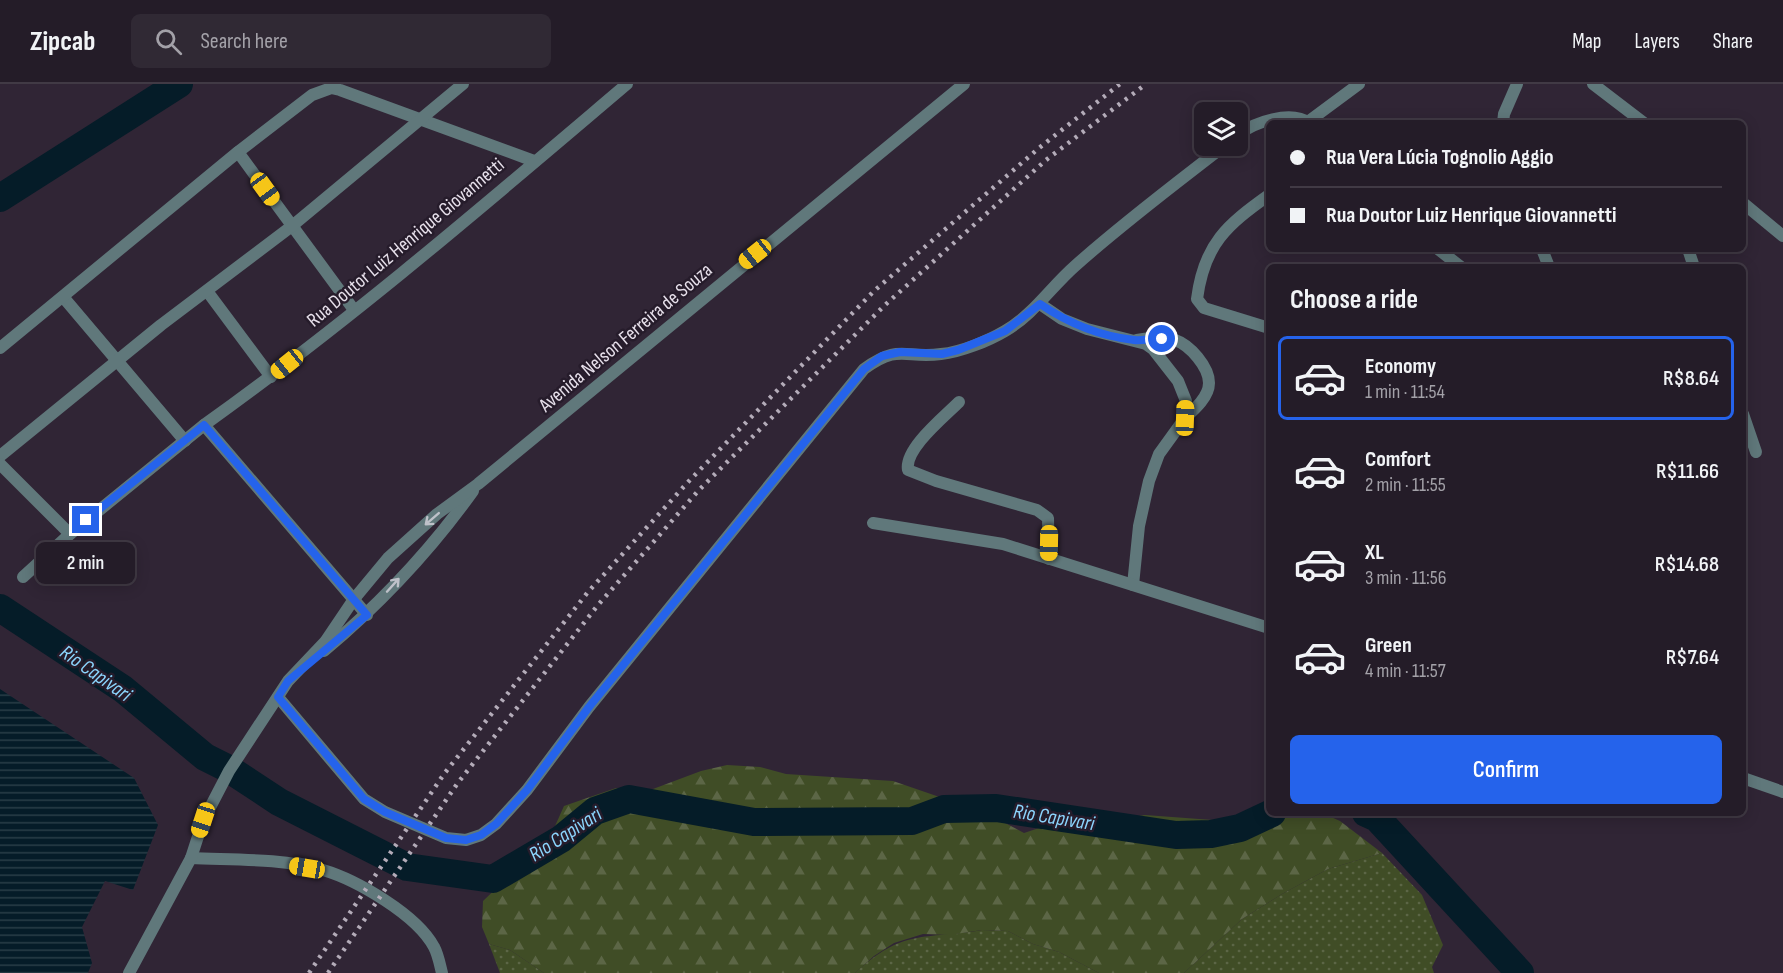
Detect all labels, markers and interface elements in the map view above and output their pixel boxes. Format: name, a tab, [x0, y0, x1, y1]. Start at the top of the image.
search box	[131, 14, 551, 68]
text: Zipcab	[30, 25, 95, 58]
icon: search	[152, 25, 185, 58]
text: Search here	[200, 28, 288, 55]
text: Map	[1572, 29, 1601, 54]
text: Layers	[1634, 29, 1680, 54]
text: Share	[1713, 29, 1753, 54]
map controls	[1194, 102, 1248, 156]
button: layers	[1194, 102, 1248, 156]
text: Rua Vera Lúcia Tognolio Aggio	[1326, 144, 1554, 171]
street label: Rua Doutor Luiz Henrique Giovannetti	[302, 153, 509, 332]
car	[247, 169, 283, 209]
text: Rua Doutor Luiz Henrique Giovannetti	[1326, 202, 1616, 229]
car	[735, 236, 775, 272]
street label: Avenida Nelson Ferreira de Souza	[533, 258, 717, 418]
text: Choose a ride	[1290, 284, 1418, 316]
route start	[1148, 325, 1175, 352]
car	[267, 346, 307, 382]
icon: car	[1293, 351, 1347, 405]
text: Economy	[1365, 353, 1436, 380]
text: R$8.64	[1663, 365, 1719, 392]
text: 1 min · 11:54	[1365, 380, 1445, 404]
car	[1175, 400, 1195, 436]
icon: car	[1293, 444, 1347, 498]
text: Comfort	[1365, 446, 1431, 473]
text: R$11.66	[1656, 458, 1719, 485]
text: 2 min · 11:55	[1365, 473, 1446, 497]
route end	[72, 506, 99, 533]
one-way arrow	[425, 512, 440, 526]
car	[1040, 525, 1058, 561]
icon: car	[1293, 537, 1347, 591]
text: XL	[1365, 539, 1384, 566]
callout: 2 min	[36, 541, 136, 583]
text: 2 min	[67, 551, 104, 575]
text: R$14.68	[1655, 551, 1719, 578]
text: 3 min · 11:56	[1365, 566, 1447, 590]
one-way arrow	[386, 578, 401, 593]
icon: car	[1293, 630, 1347, 684]
text: Green	[1365, 632, 1412, 659]
water label: Rio Capivari	[55, 640, 137, 708]
text: R$7.64	[1666, 644, 1719, 671]
text: 4 min · 11:57	[1365, 659, 1446, 683]
button: Confirm	[1290, 735, 1722, 804]
water label: Rio Capivari	[1012, 799, 1097, 836]
car	[189, 800, 217, 840]
water label: Rio Capivari	[524, 801, 607, 867]
car	[288, 856, 326, 880]

